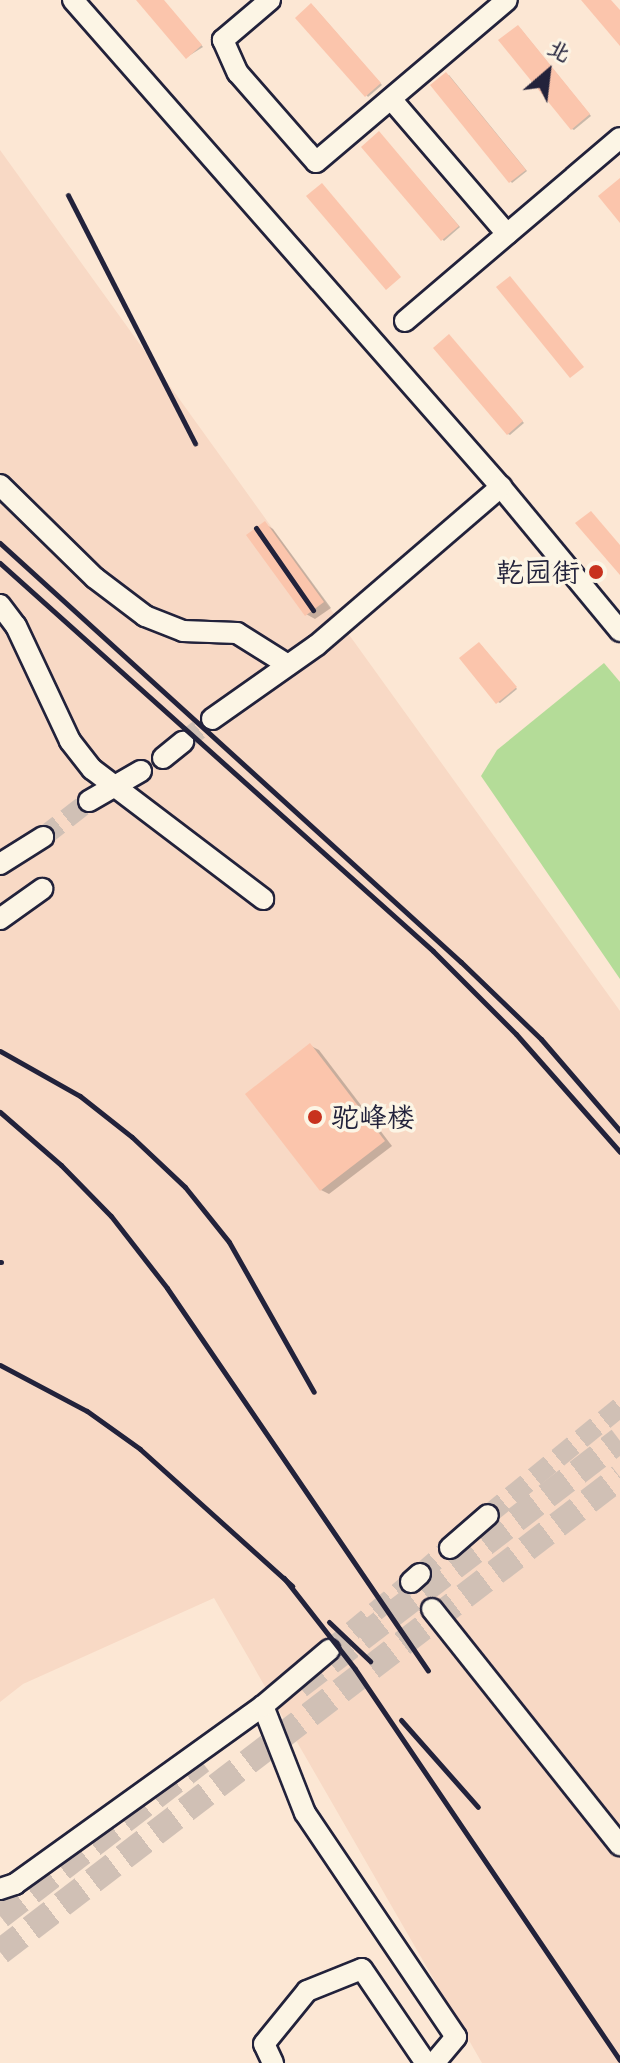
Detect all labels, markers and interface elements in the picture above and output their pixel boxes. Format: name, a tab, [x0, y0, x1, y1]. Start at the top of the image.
north arrow	[508, 32, 588, 112]
text: 北	[543, 32, 576, 68]
place label: 乾园街	[496, 555, 580, 589]
marker: 乾园街	[587, 563, 605, 581]
place label: 驼峰楼	[331, 1100, 415, 1134]
marker: 驼峰楼	[306, 1108, 324, 1126]

